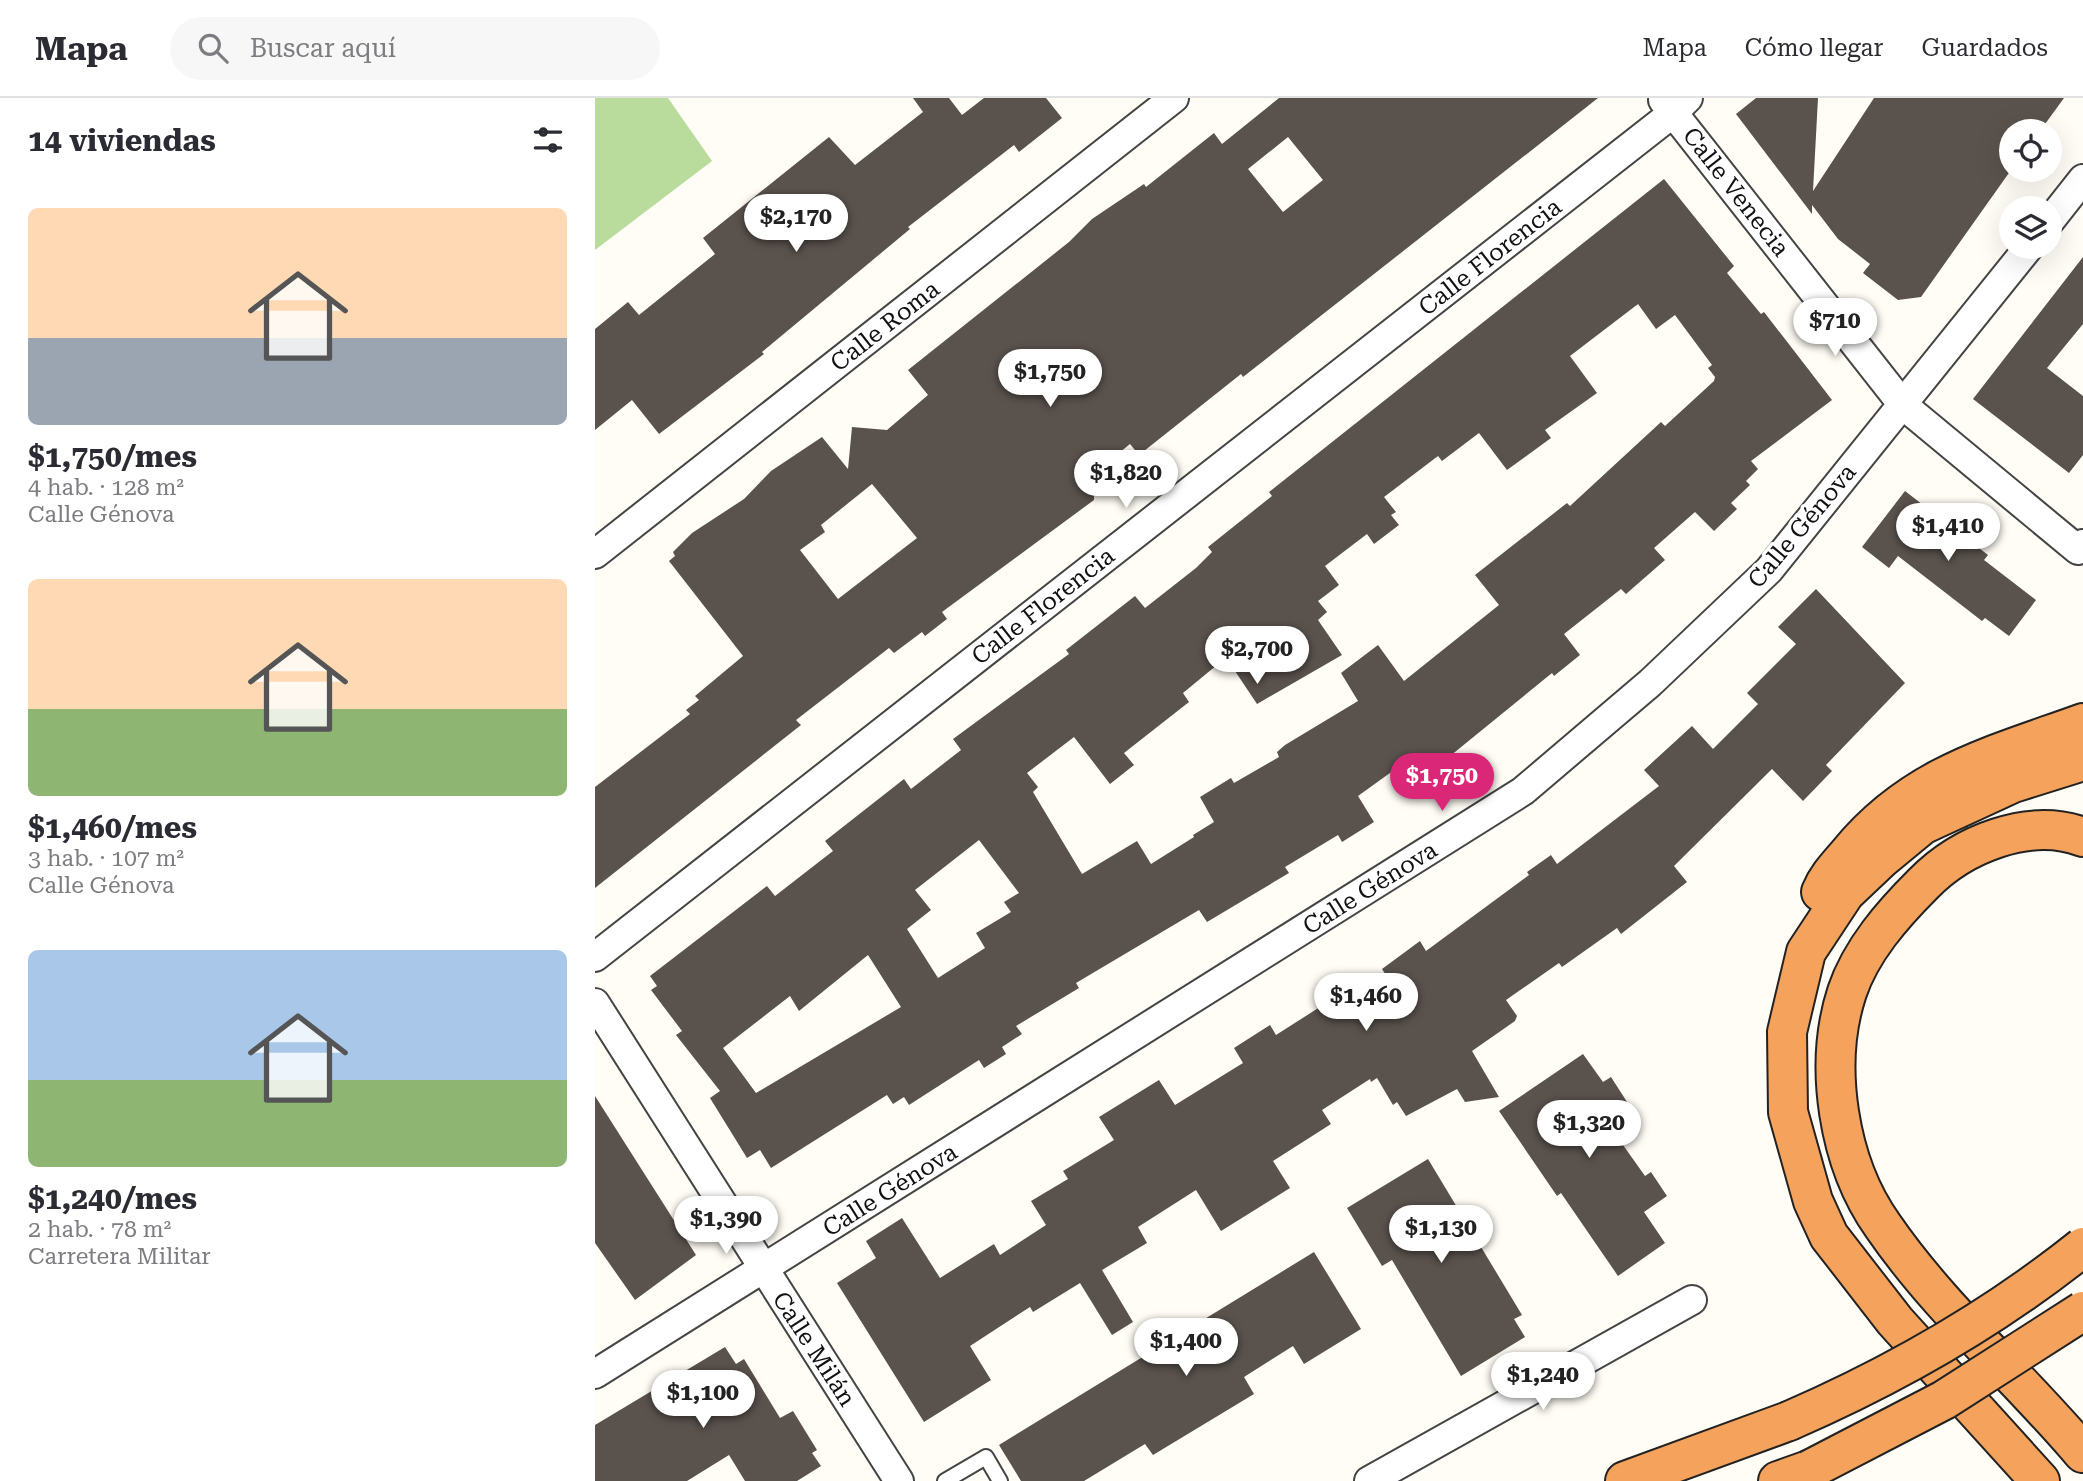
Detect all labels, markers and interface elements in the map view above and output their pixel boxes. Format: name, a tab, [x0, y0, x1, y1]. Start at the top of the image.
search box	[170, 17, 660, 80]
text: Mapa	[35, 29, 128, 68]
icon: search	[194, 29, 232, 67]
text: Buscar aquí	[250, 33, 396, 63]
text: Mapa	[1643, 34, 1707, 62]
text: Cómo llegar	[1745, 34, 1883, 62]
text: Guardados	[1921, 34, 2048, 62]
map controls	[1999, 119, 2062, 259]
button: locate	[1999, 119, 2062, 182]
icon: filters	[529, 121, 567, 159]
street label: Calle Venecia	[1677, 122, 1795, 262]
text: 14 viviendas	[28, 123, 216, 158]
street label: Calle Florencia	[1413, 193, 1567, 321]
pin: $2,170	[739, 194, 853, 254]
button: layers	[1999, 196, 2062, 259]
text: $2,170	[760, 203, 832, 230]
icon: home	[235, 253, 361, 379]
street label: Calle Roma	[825, 275, 945, 377]
pin: $710	[1794, 299, 1876, 358]
text: $710	[1809, 307, 1861, 334]
pin: $1,750	[993, 350, 1107, 409]
text: $1,750	[1014, 358, 1086, 385]
text: $1,750/mes	[28, 439, 197, 474]
pin: $1,820	[1069, 450, 1183, 510]
street label: Calle Génova	[1742, 458, 1862, 594]
text: $1,820	[1090, 459, 1162, 486]
text: 4 hab. · 128 m²	[28, 474, 184, 501]
text: Calle Génova	[28, 501, 174, 528]
pin: $1,410	[1891, 504, 2005, 563]
text: $1,410	[1912, 512, 1984, 539]
street label: Calle Florencia	[966, 542, 1120, 670]
icon: home	[235, 624, 361, 750]
pin: $2,700	[1200, 626, 1314, 686]
text: $2,700	[1221, 635, 1293, 662]
pin: $1,750	[1385, 754, 1499, 813]
text: $1,750	[1406, 762, 1478, 789]
text: $1,460/mes	[28, 810, 197, 845]
street label: Calle Génova	[1298, 836, 1442, 940]
text: 3 hab. · 107 m²	[28, 845, 184, 872]
text: Calle Génova	[28, 872, 174, 899]
pin: $1,460	[1309, 974, 1423, 1033]
text: $1,460	[1330, 982, 1402, 1009]
icon: home	[235, 995, 361, 1121]
pin: $1,320	[1532, 1100, 1646, 1160]
text: $1,320	[1553, 1109, 1625, 1136]
street label: Calle Génova	[818, 1138, 962, 1242]
text: $1,240/mes	[28, 1181, 197, 1216]
pin: $1,390	[669, 1196, 783, 1256]
text: $1,390	[690, 1205, 762, 1232]
pin: $1,130	[1384, 1206, 1498, 1265]
text: $1,130	[1405, 1214, 1477, 1241]
text: 2 hab. · 78 m²	[28, 1216, 171, 1243]
text: Carretera Militar	[28, 1243, 211, 1270]
street label: Calle Milán	[767, 1287, 861, 1411]
pin: $1,400	[1129, 1318, 1243, 1378]
text: $1,400	[1150, 1327, 1222, 1354]
pin: $1,240	[1486, 1352, 1600, 1412]
text: $1,240	[1507, 1361, 1579, 1388]
pin: $1,100	[646, 1370, 760, 1430]
text: $1,100	[667, 1379, 739, 1406]

